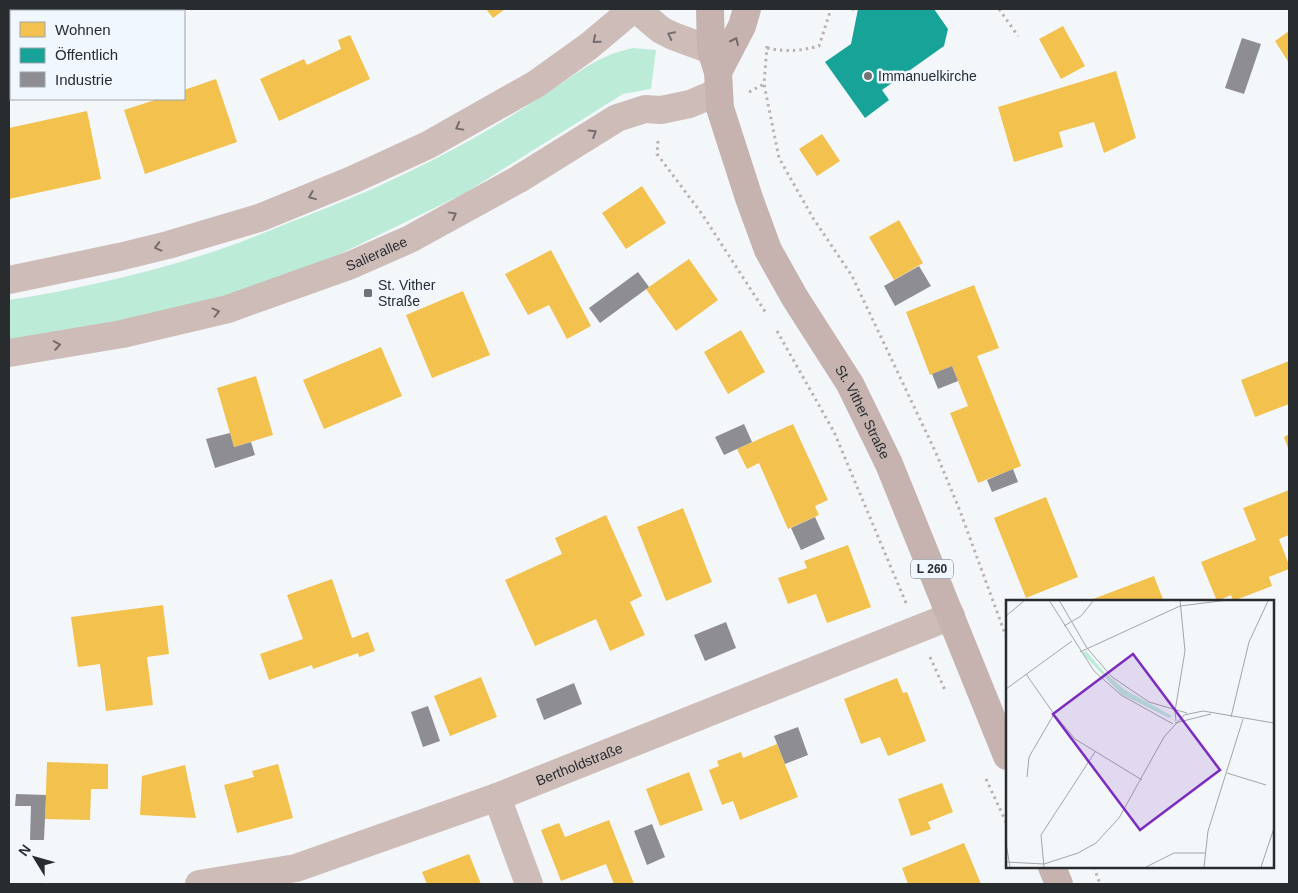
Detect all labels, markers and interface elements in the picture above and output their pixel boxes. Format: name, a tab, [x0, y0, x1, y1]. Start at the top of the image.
legend	[10, 10, 185, 100]
text: Wohnen	[55, 21, 111, 38]
one-way arrow	[667, 30, 676, 41]
one-way arrow	[593, 34, 602, 43]
one-way arrow	[729, 37, 739, 46]
text: Öffentlich	[55, 46, 118, 63]
place label: Immanuelkirche	[878, 68, 977, 84]
marker: Immanuelkirche	[862, 70, 874, 82]
text: Industrie	[55, 71, 113, 88]
one-way arrow	[455, 121, 464, 131]
one-way arrow	[587, 129, 596, 139]
one-way arrow	[308, 190, 317, 200]
one-way arrow	[447, 211, 456, 221]
street label: Salierallee	[344, 233, 410, 274]
one-way arrow	[154, 241, 163, 252]
place label: St. Vither Straße	[378, 277, 436, 309]
marker: St. Vither Straße	[362, 287, 374, 299]
one-way arrow	[211, 307, 220, 318]
one-way arrow	[52, 340, 61, 350]
street label: St. Vither Straße	[832, 362, 893, 462]
road number: L 260	[911, 560, 953, 578]
inset map	[1006, 600, 1273, 868]
street label: Bertholdstraße	[534, 740, 625, 789]
north arrow	[10, 833, 60, 883]
text: N	[15, 841, 34, 859]

